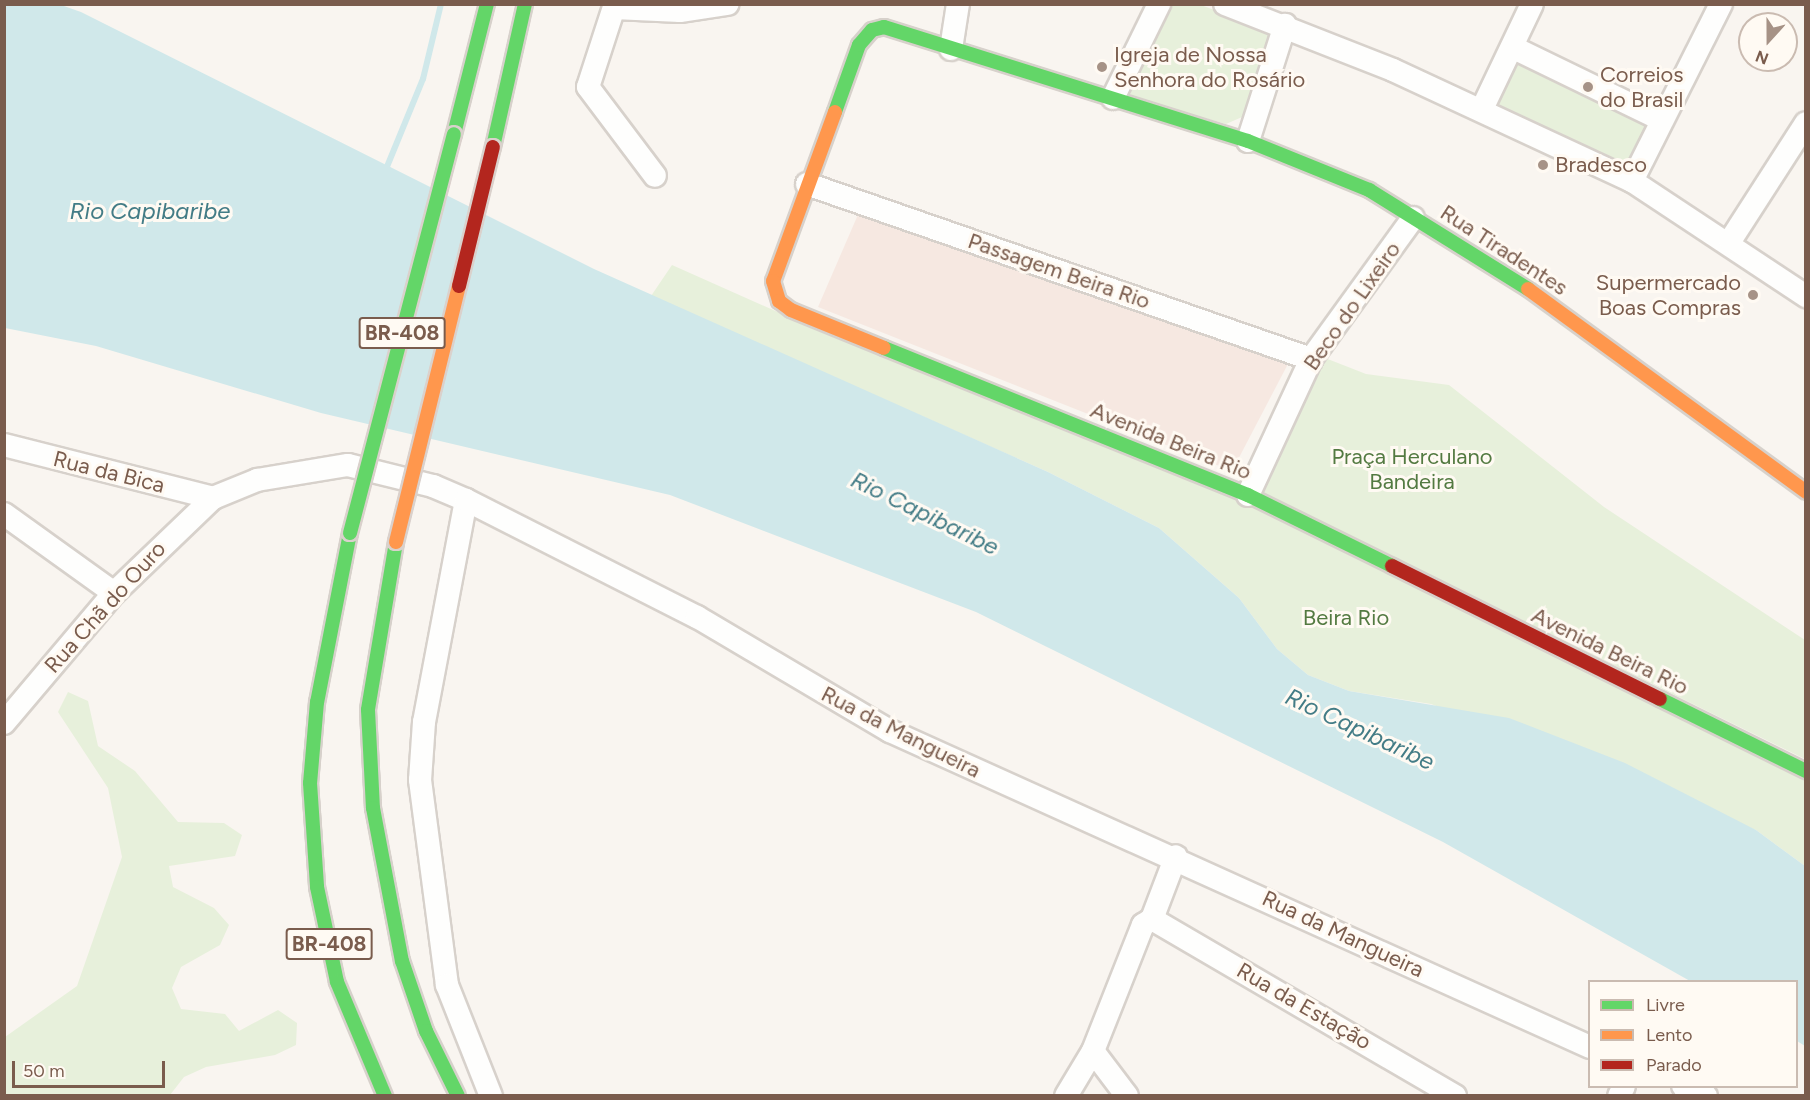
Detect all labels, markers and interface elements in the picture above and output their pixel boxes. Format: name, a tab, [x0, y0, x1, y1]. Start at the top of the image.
north arrow	[1738, 12, 1798, 72]
place label: Igreja de Nossa Senhora do Rosário	[1114, 41, 1305, 92]
text: N	[1753, 46, 1771, 68]
marker: Igreja de Nossa Senhora do Rosário	[1095, 60, 1109, 74]
place label: Correios do Brasil	[1600, 61, 1684, 112]
marker: Correios do Brasil	[1581, 80, 1595, 94]
place label: Bradesco	[1555, 152, 1647, 178]
marker: Bradesco	[1536, 158, 1550, 172]
water label: Rio Capibaribe	[70, 197, 230, 225]
street label: Rua Tiradentes	[1435, 199, 1573, 301]
street label: Passagem Beira Rio	[964, 227, 1154, 315]
street label: Beco do Lixeiro	[1298, 237, 1406, 375]
place label: Supermercado Boas Compras	[1596, 269, 1741, 320]
marker: Supermercado Boas Compras	[1746, 288, 1760, 302]
road number: BR-408	[358, 315, 446, 351]
street label: Avenida Beira Rio	[1087, 397, 1255, 485]
park label: Praça Herculano Bandeira	[1331, 443, 1493, 494]
street label: Rua da Bica	[51, 445, 167, 499]
water label: Rio Capibaribe	[846, 465, 1004, 561]
street label: Rua Chã do Ouro	[39, 536, 171, 678]
street label: Avenida Beira Rio	[1527, 602, 1693, 700]
park label: Beira Rio	[1303, 605, 1389, 631]
street label: Rua da Mangueira	[817, 680, 985, 784]
water label: Rio Capibaribe	[1281, 682, 1439, 776]
street label: Rua da Mangueira	[1258, 885, 1428, 983]
road number: BR-408	[286, 926, 372, 962]
street label: Rua da Estação	[1232, 957, 1376, 1055]
legend	[1588, 980, 1798, 1088]
text: Livre	[1646, 994, 1685, 1016]
text: Lento	[1646, 1024, 1692, 1046]
scale bar	[15, 1049, 168, 1087]
text: Parado	[1646, 1054, 1702, 1076]
text: 50 m	[23, 1060, 65, 1082]

